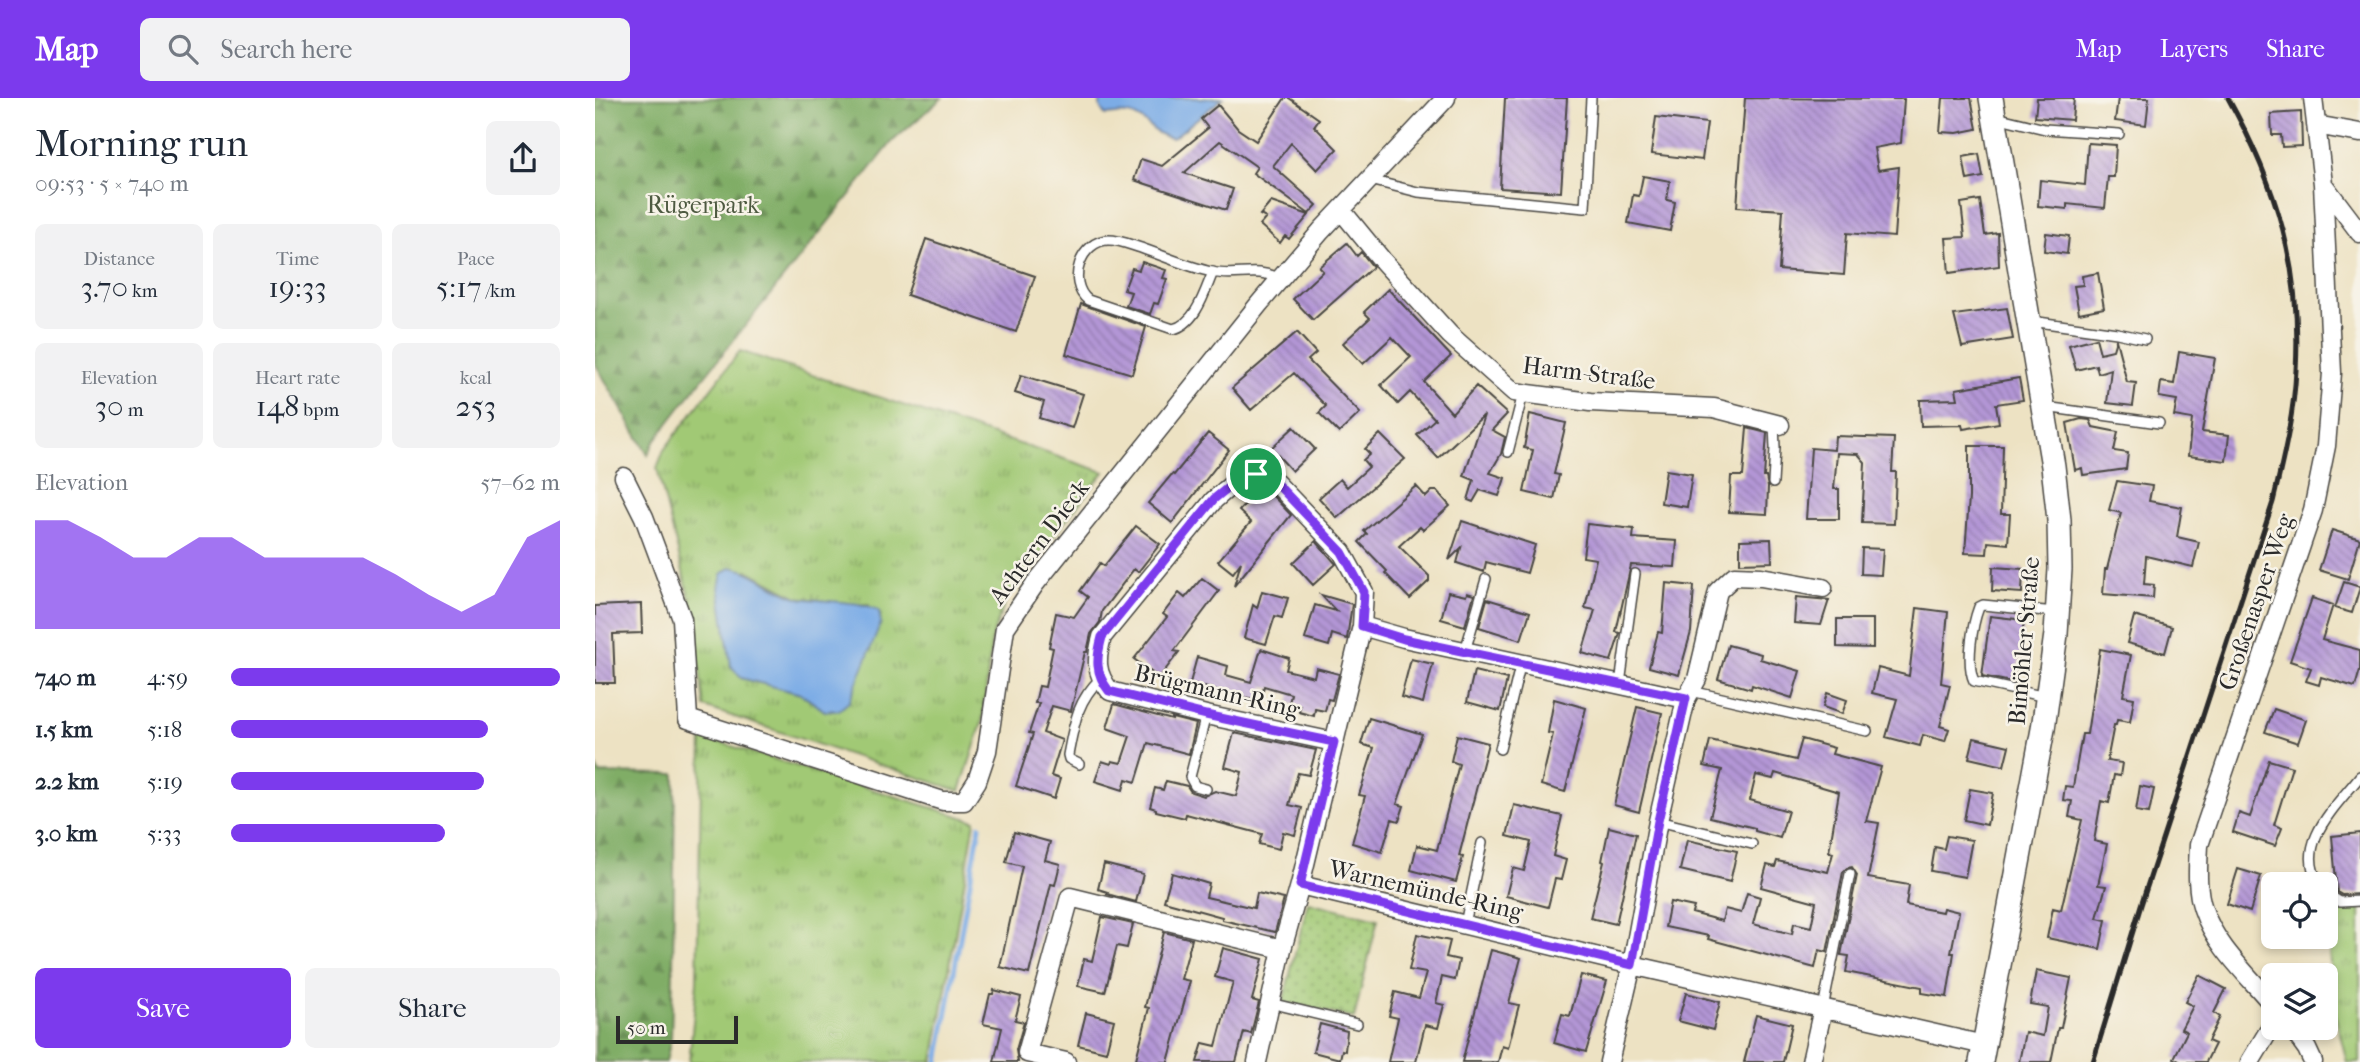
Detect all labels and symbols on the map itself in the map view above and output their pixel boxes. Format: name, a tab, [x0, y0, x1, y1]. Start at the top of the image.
park label: Rügerpark	[647, 191, 760, 219]
street label: Harm-Straße	[1521, 351, 1657, 395]
pin	[1226, 444, 1286, 504]
street label: Achtern Dieck	[982, 474, 1095, 611]
street label: Großenasper Weg	[2213, 509, 2300, 694]
street label: Bimöhler Straße	[2003, 555, 2045, 726]
street label: Brügmann-Ring	[1132, 658, 1304, 724]
street label: Warnemünde-Ring	[1325, 854, 1527, 926]
scale bar	[616, 1013, 739, 1045]

